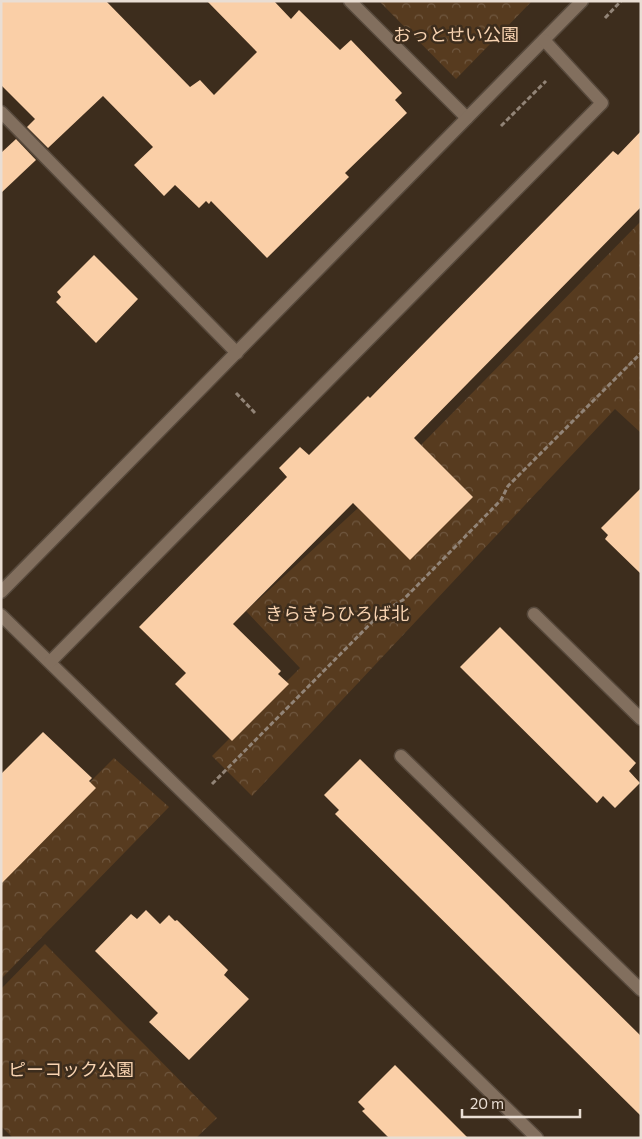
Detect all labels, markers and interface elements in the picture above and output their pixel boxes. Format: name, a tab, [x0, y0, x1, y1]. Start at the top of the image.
park label: おっとせい公園	[393, 23, 519, 45]
park label: きらきらひろば北	[265, 602, 409, 624]
park label: ピーコック公園	[8, 1058, 134, 1080]
scale bar	[462, 1086, 580, 1118]
text: 20 m	[470, 1094, 504, 1112]

